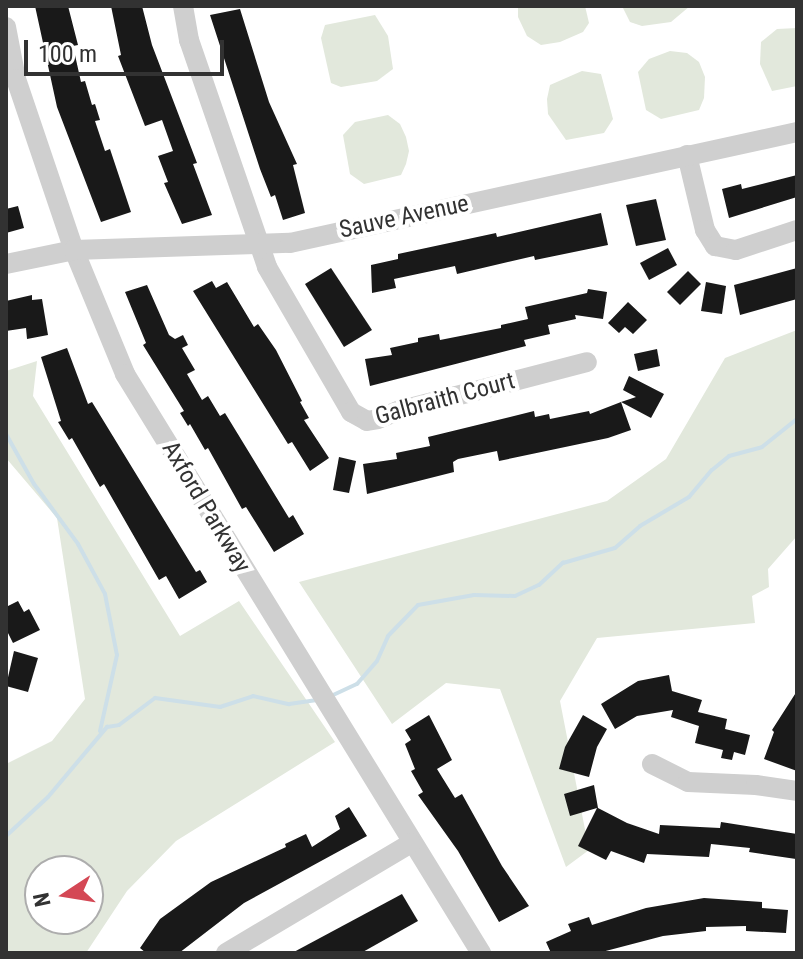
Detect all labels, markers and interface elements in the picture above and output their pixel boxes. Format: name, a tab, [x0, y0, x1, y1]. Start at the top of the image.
scale bar	[28, 24, 228, 74]
text: 100 m	[38, 40, 97, 68]
street label: Sauve Avenue	[337, 189, 471, 245]
street label: Galbraith Court	[372, 367, 518, 431]
street label: Axford Parkway	[155, 436, 257, 578]
north arrow	[24, 855, 104, 935]
text: N	[28, 890, 56, 909]

